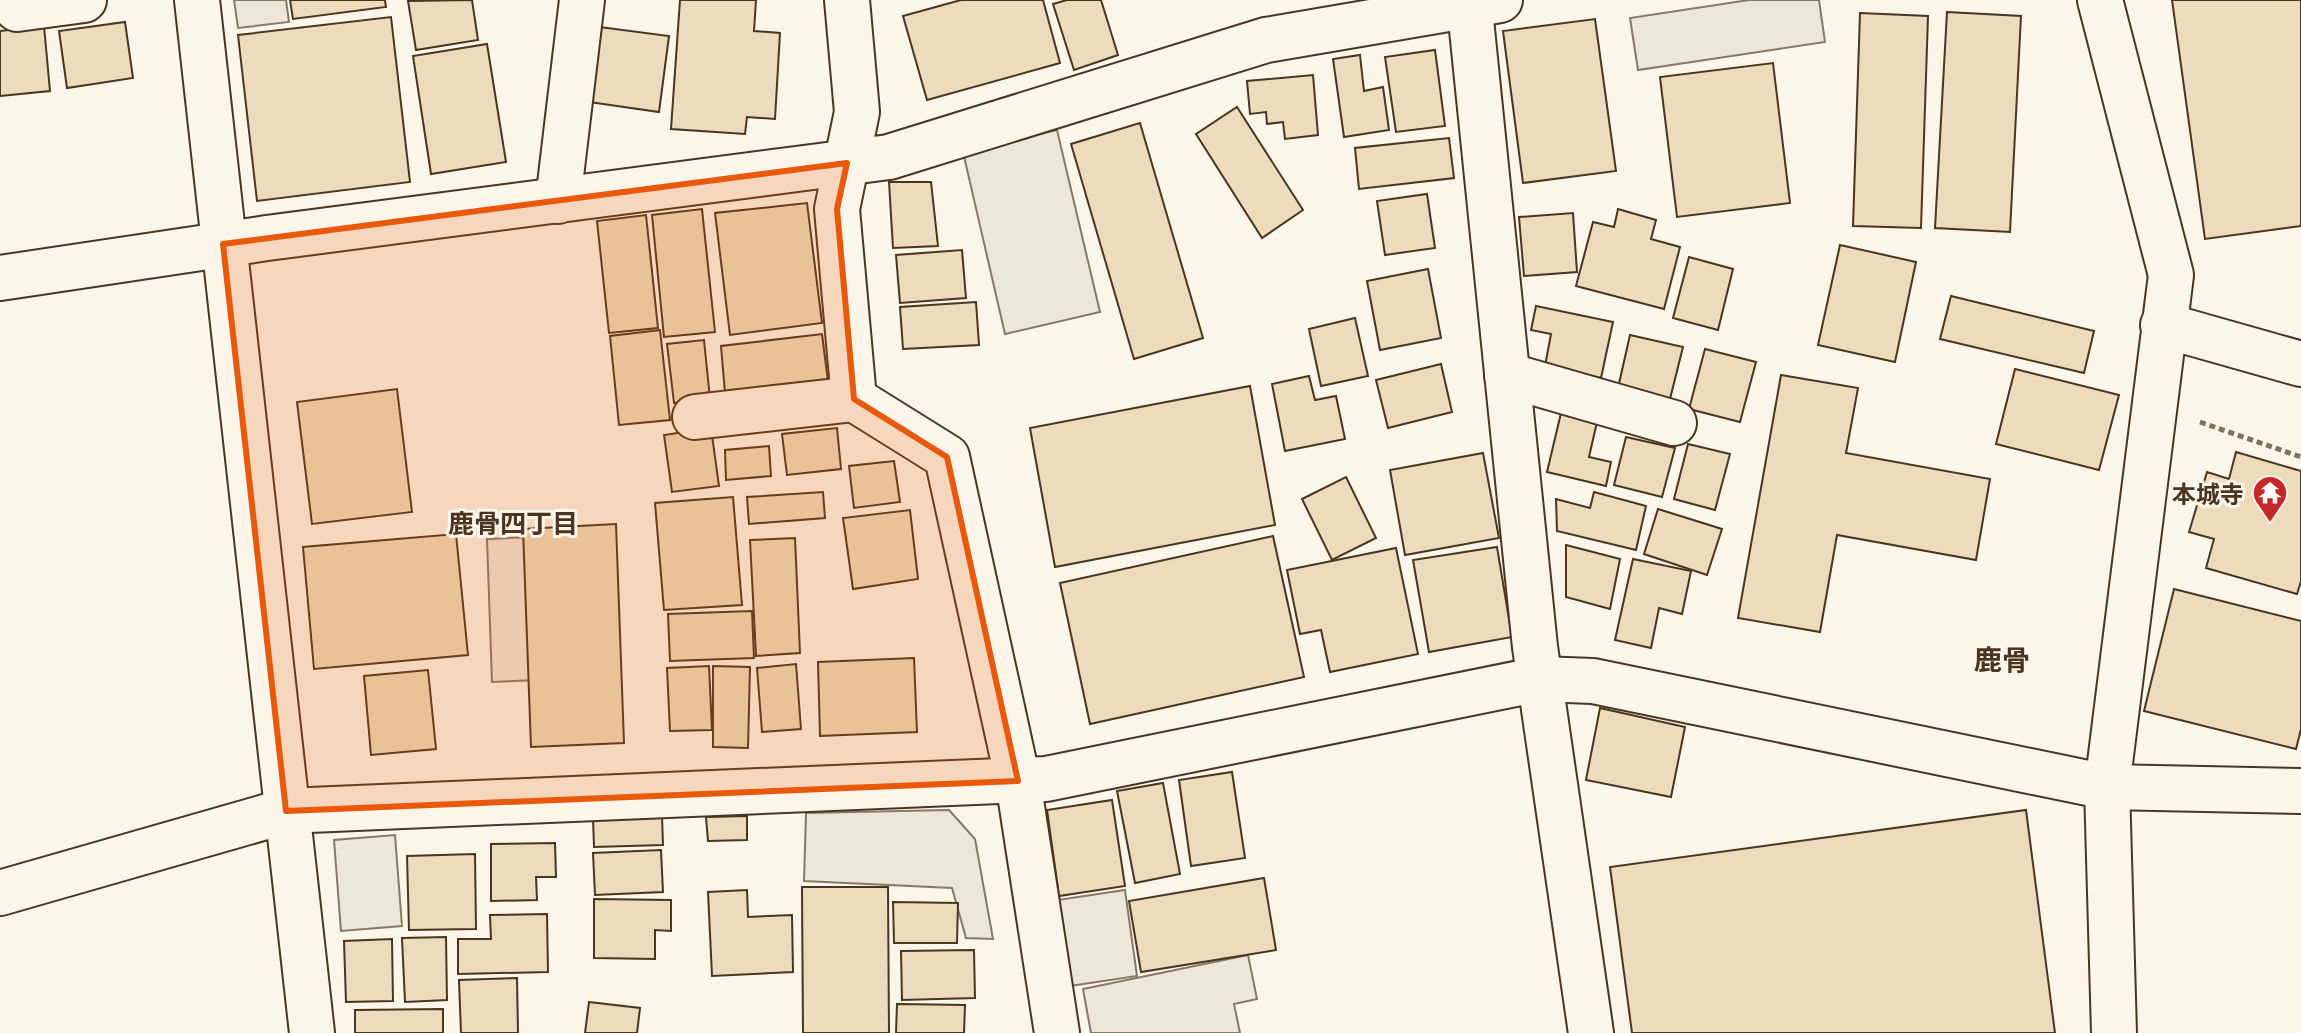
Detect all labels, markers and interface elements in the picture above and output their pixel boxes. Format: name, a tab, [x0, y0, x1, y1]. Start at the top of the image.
temple icon: 本城寺	[2251, 474, 2289, 524]
place label: 本城寺	[2172, 479, 2244, 508]
district label: 鹿骨四丁目	[448, 507, 578, 538]
district label: 鹿骨	[1974, 642, 2030, 676]

